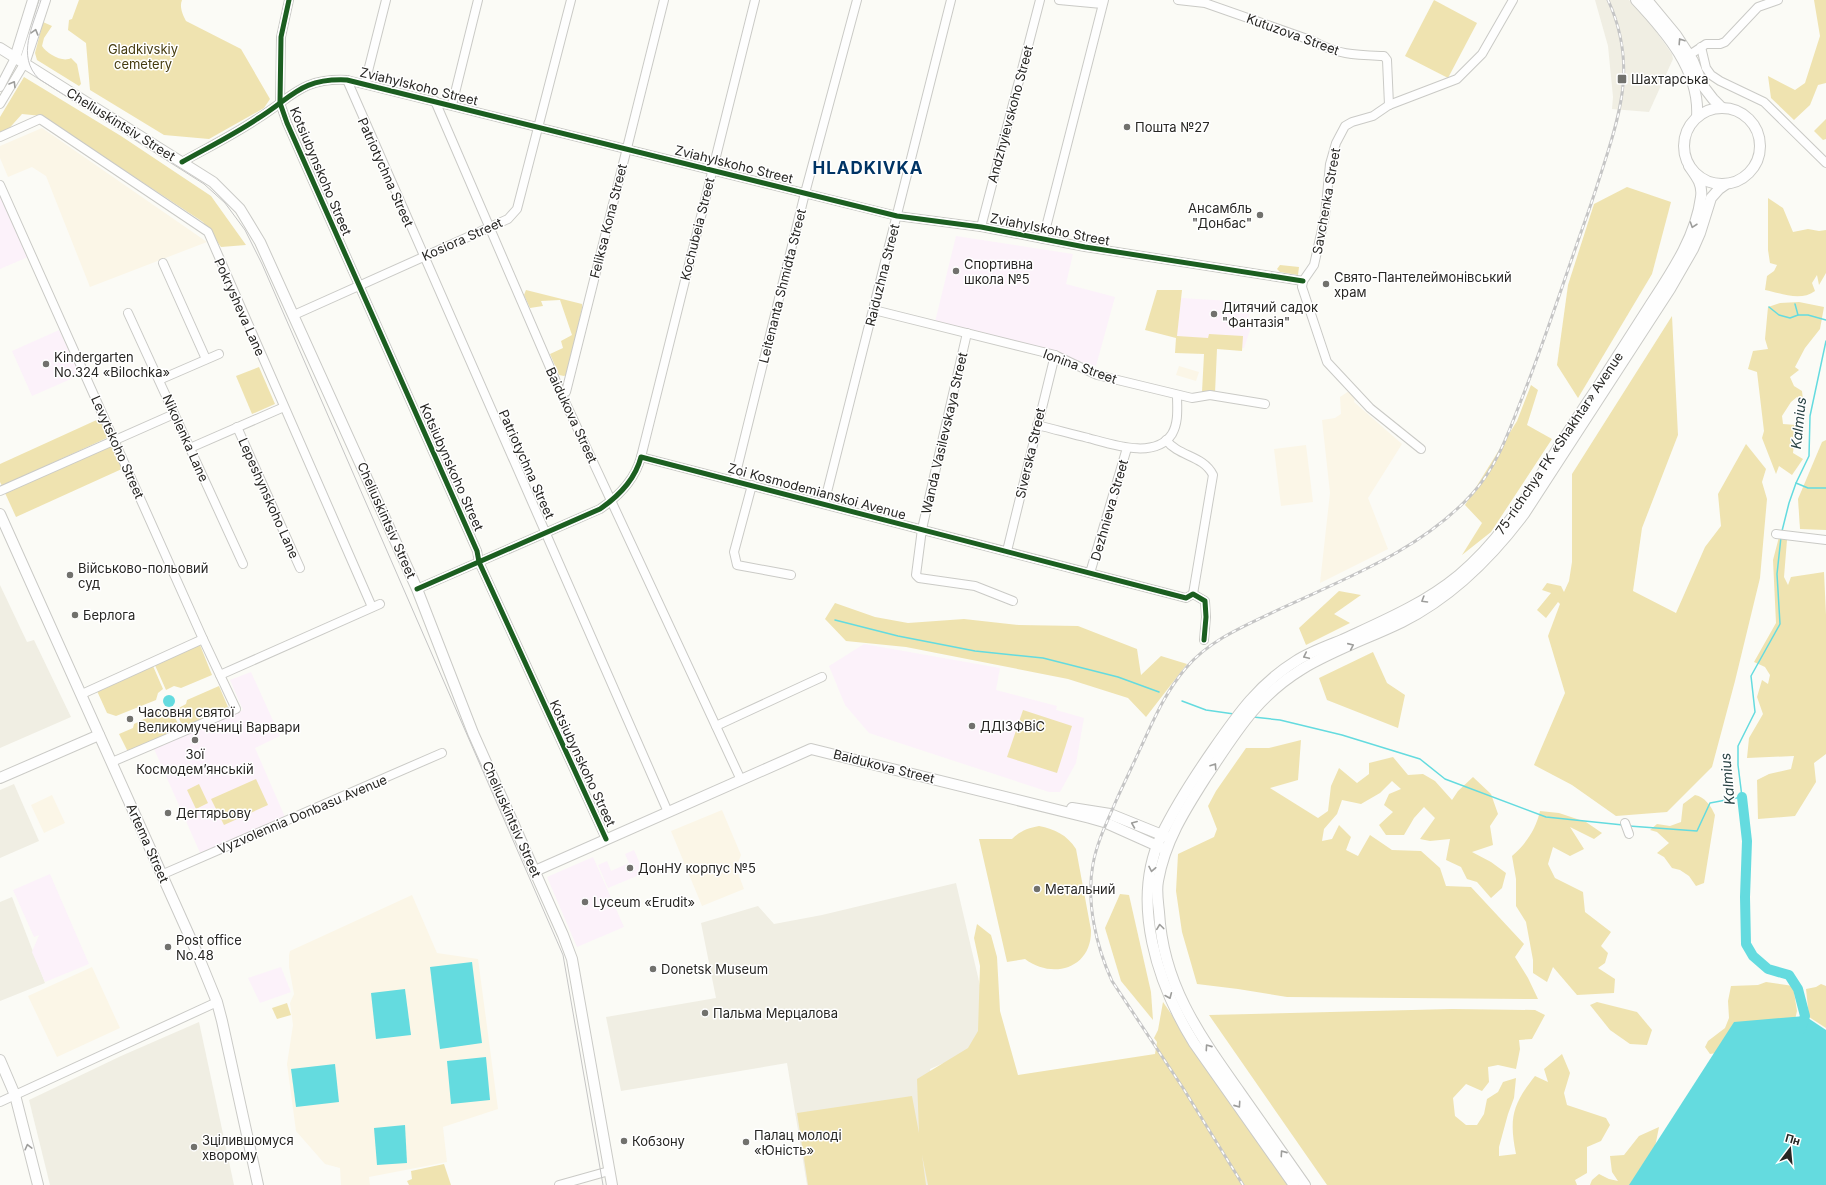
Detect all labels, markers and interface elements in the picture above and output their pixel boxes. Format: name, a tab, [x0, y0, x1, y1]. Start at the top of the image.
street label: Kutuzova Street	[1245, 10, 1341, 58]
one-way arrow	[30, 29, 39, 36]
one-way arrow	[1678, 38, 1685, 45]
park label: Gladkivskiy cemetery	[108, 41, 178, 72]
street label: Andzhyievskoho Street	[984, 43, 1036, 185]
street label: Zviahylskoho Street	[358, 64, 480, 108]
place label: Шахтарська	[1631, 71, 1708, 87]
marker: Шахтарська	[1616, 73, 1628, 85]
one-way arrow	[8, 81, 15, 88]
street label: Cheliuskintsiv Street	[64, 84, 178, 164]
street label: Kotsiubynskoho Street	[287, 104, 355, 238]
street label: Patriotychna Street	[355, 115, 417, 229]
place label: Пошта №27	[1135, 119, 1210, 135]
marker: Пошта №27	[1122, 122, 1132, 132]
street label: Zviahylskoho Street	[673, 142, 795, 186]
street label: Savchenka Street	[1309, 147, 1343, 255]
district label: HLADKIVKA	[813, 158, 923, 178]
street label: Feliksa Kona Street	[586, 162, 630, 280]
street label: Kochubeia Street	[677, 176, 717, 282]
place label: Ансамбль "Донбас"	[1188, 200, 1252, 231]
street label: Leitenanta Shmidta Street	[755, 207, 809, 365]
street label: Zviahylskoho Street	[989, 210, 1111, 248]
marker: Ансамбль "Донбас"	[1255, 210, 1265, 220]
street label: Kosiora Street	[419, 214, 505, 264]
street label: Raiduzhna Street	[862, 222, 902, 328]
one-way arrow	[1689, 222, 1698, 229]
street label: Pokrysheva Lane	[211, 256, 269, 358]
place label: Спортивна школа №5	[964, 256, 1033, 287]
marker: Спортивна школа №5	[951, 266, 961, 276]
place label: Свято-Пантелеймонівський храм	[1334, 269, 1512, 300]
marker: Свято-Пантелеймонівський храм	[1321, 279, 1331, 289]
place label: Дитячий садок "Фантазія"	[1222, 299, 1318, 330]
marker: Дитячий садок "Фантазія"	[1209, 309, 1219, 319]
street label: Ionina Street	[1041, 345, 1119, 387]
place label: Kindergarten No.324 «Bilochka»	[54, 349, 170, 380]
street label: 75-richchya FK «Shakhtar» Avenue	[1492, 349, 1626, 537]
street label: Wanda Vasilevskaya Street	[918, 351, 970, 515]
marker: Kindergarten No.324 «Bilochka»	[41, 359, 51, 369]
street label: Baidukova Street	[543, 365, 601, 465]
street label: Nikolenka Lane	[160, 392, 212, 484]
street label: Levytskoho Street	[88, 393, 148, 501]
water label: Kalmius	[1787, 396, 1809, 450]
street label: Kotsiubynskoho Street	[417, 401, 487, 533]
street label: Siverska Street	[1012, 406, 1048, 500]
street label: Patriotychna Street	[496, 407, 558, 521]
street label: Lepeshynskoho Lane	[235, 435, 303, 561]
street label: Dezhnieva Street	[1087, 457, 1131, 563]
street label: Cheliuskintsiv Street	[354, 459, 420, 581]
street label: Zoi Kosmodemianskoi Avenue	[726, 459, 908, 523]
place label: Військово-польовий суд	[78, 560, 208, 591]
marker: Військово-польовий суд	[65, 570, 75, 580]
one-way arrow	[1421, 595, 1428, 603]
place label: Берлога	[83, 607, 135, 623]
marker: Берлога	[70, 610, 80, 620]
one-way arrow	[1347, 642, 1354, 650]
one-way arrow	[1303, 651, 1311, 659]
street label: Kotsiubynskoho Street	[547, 697, 619, 829]
place label: Часовня святої Великомучениці Варвари	[138, 704, 300, 735]
marker: Часовня святої Великомучениці Варвари	[125, 714, 135, 724]
place label: ДДІЗФВіС	[980, 718, 1045, 734]
marker: ДДІЗФВіС	[967, 721, 977, 731]
marker: Зої Космодем’янській	[190, 735, 200, 745]
place label: Зої Космодем’янській	[136, 746, 254, 777]
street label: Baidukova Street	[832, 746, 936, 786]
water label: Kalmius	[1716, 752, 1738, 806]
street label: Cheliuskintsiv Street	[479, 758, 545, 880]
one-way arrow	[1209, 764, 1216, 771]
street label: Vyzvolennia Donbasu Avenue	[215, 771, 389, 857]
street label: Artema Street	[123, 801, 173, 885]
place label: Дегтярьову	[176, 805, 251, 821]
marker: Дегтярьову	[163, 808, 173, 818]
one-way arrow	[1131, 820, 1138, 828]
place label: ДонНУ корпус №5	[638, 860, 756, 876]
marker: ДонНУ корпус №5	[625, 863, 635, 873]
one-way arrow	[1148, 866, 1156, 872]
place label: Метальний	[1045, 881, 1115, 897]
marker: Метальний	[1032, 884, 1042, 894]
place label: Lyceum «Erudit»	[593, 894, 695, 910]
marker: Lyceum «Erudit»	[580, 897, 590, 907]
one-way arrow	[1156, 924, 1165, 930]
place label: Post office No.48	[176, 932, 242, 963]
marker: Post office No.48	[163, 942, 173, 952]
place label: Donetsk Museum	[661, 961, 768, 977]
marker: Donetsk Museum	[648, 964, 658, 974]
one-way arrow	[1164, 992, 1172, 999]
place label: Пальма Мерцалова	[713, 1005, 838, 1021]
marker: Пальма Мерцалова	[700, 1008, 710, 1018]
one-way arrow	[1206, 1044, 1213, 1051]
one-way arrow	[1233, 1101, 1240, 1108]
place label: Палац молоді «Юність»	[754, 1127, 842, 1158]
north arrow	[1770, 1129, 1810, 1169]
text: Пн	[1784, 1131, 1802, 1148]
place label: Зцілившомуся хворому	[202, 1132, 294, 1163]
place label: Кобзону	[632, 1133, 685, 1149]
marker: Кобзону	[619, 1136, 629, 1146]
marker: Палац молоді «Юність»	[741, 1137, 751, 1147]
marker: Зцілившомуся хворому	[189, 1142, 199, 1152]
one-way arrow	[24, 1144, 33, 1151]
one-way arrow	[1280, 1150, 1288, 1157]

